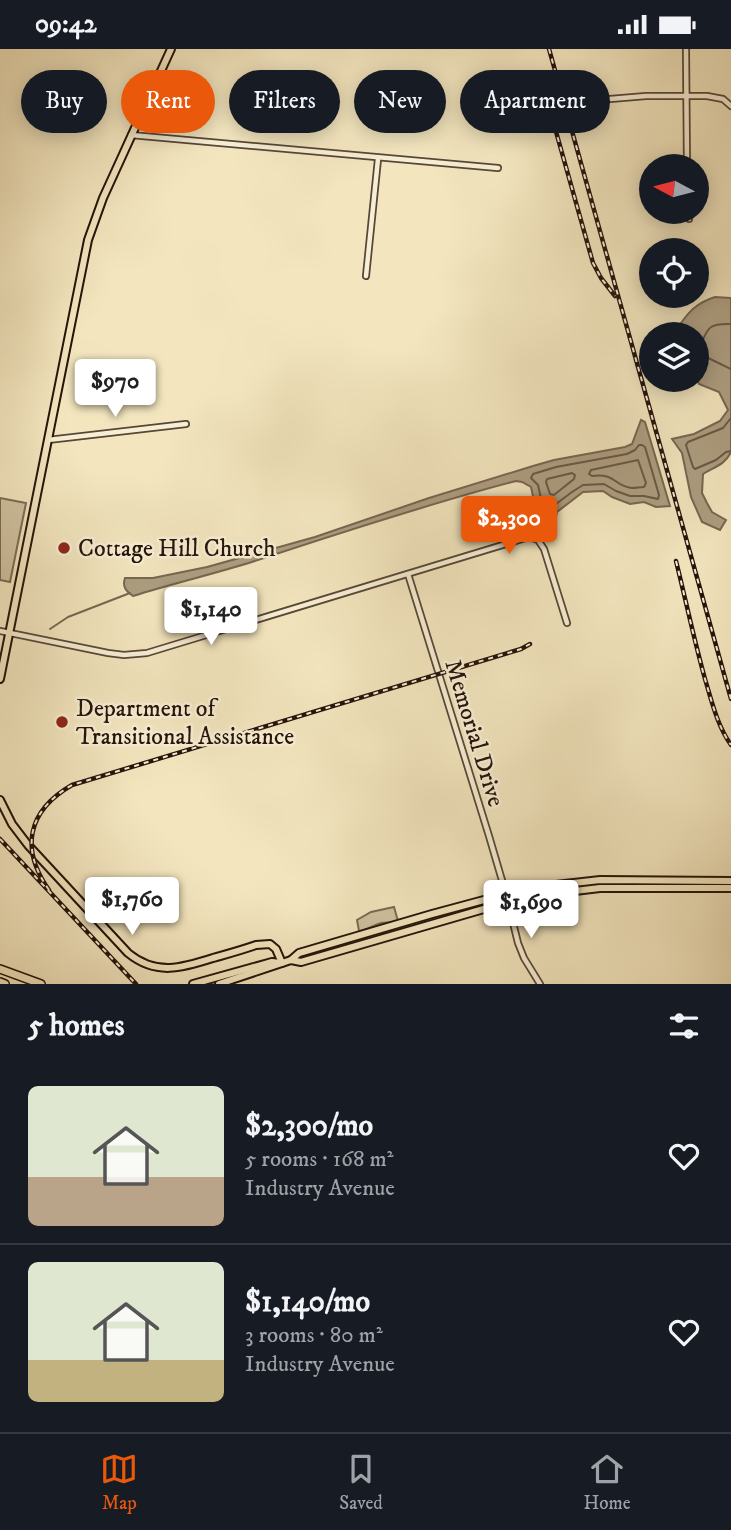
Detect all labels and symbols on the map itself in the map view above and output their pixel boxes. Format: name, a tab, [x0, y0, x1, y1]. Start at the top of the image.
north arrow	[639, 154, 709, 224]
pin: $970	[74, 359, 156, 419]
pin: $2,300	[452, 497, 566, 556]
place label: Cottage Hill Church	[78, 534, 276, 564]
marker: Cottage Hill Church	[56, 540, 72, 556]
pin: $1,140	[154, 587, 268, 647]
street label: Memorial Drive	[437, 656, 511, 810]
place label: Department of Transitional Assistance	[76, 694, 294, 752]
marker: Department of Transitional Assistance	[54, 714, 70, 730]
pin: $1,760	[75, 877, 189, 937]
pin: $1,690	[474, 881, 588, 940]

